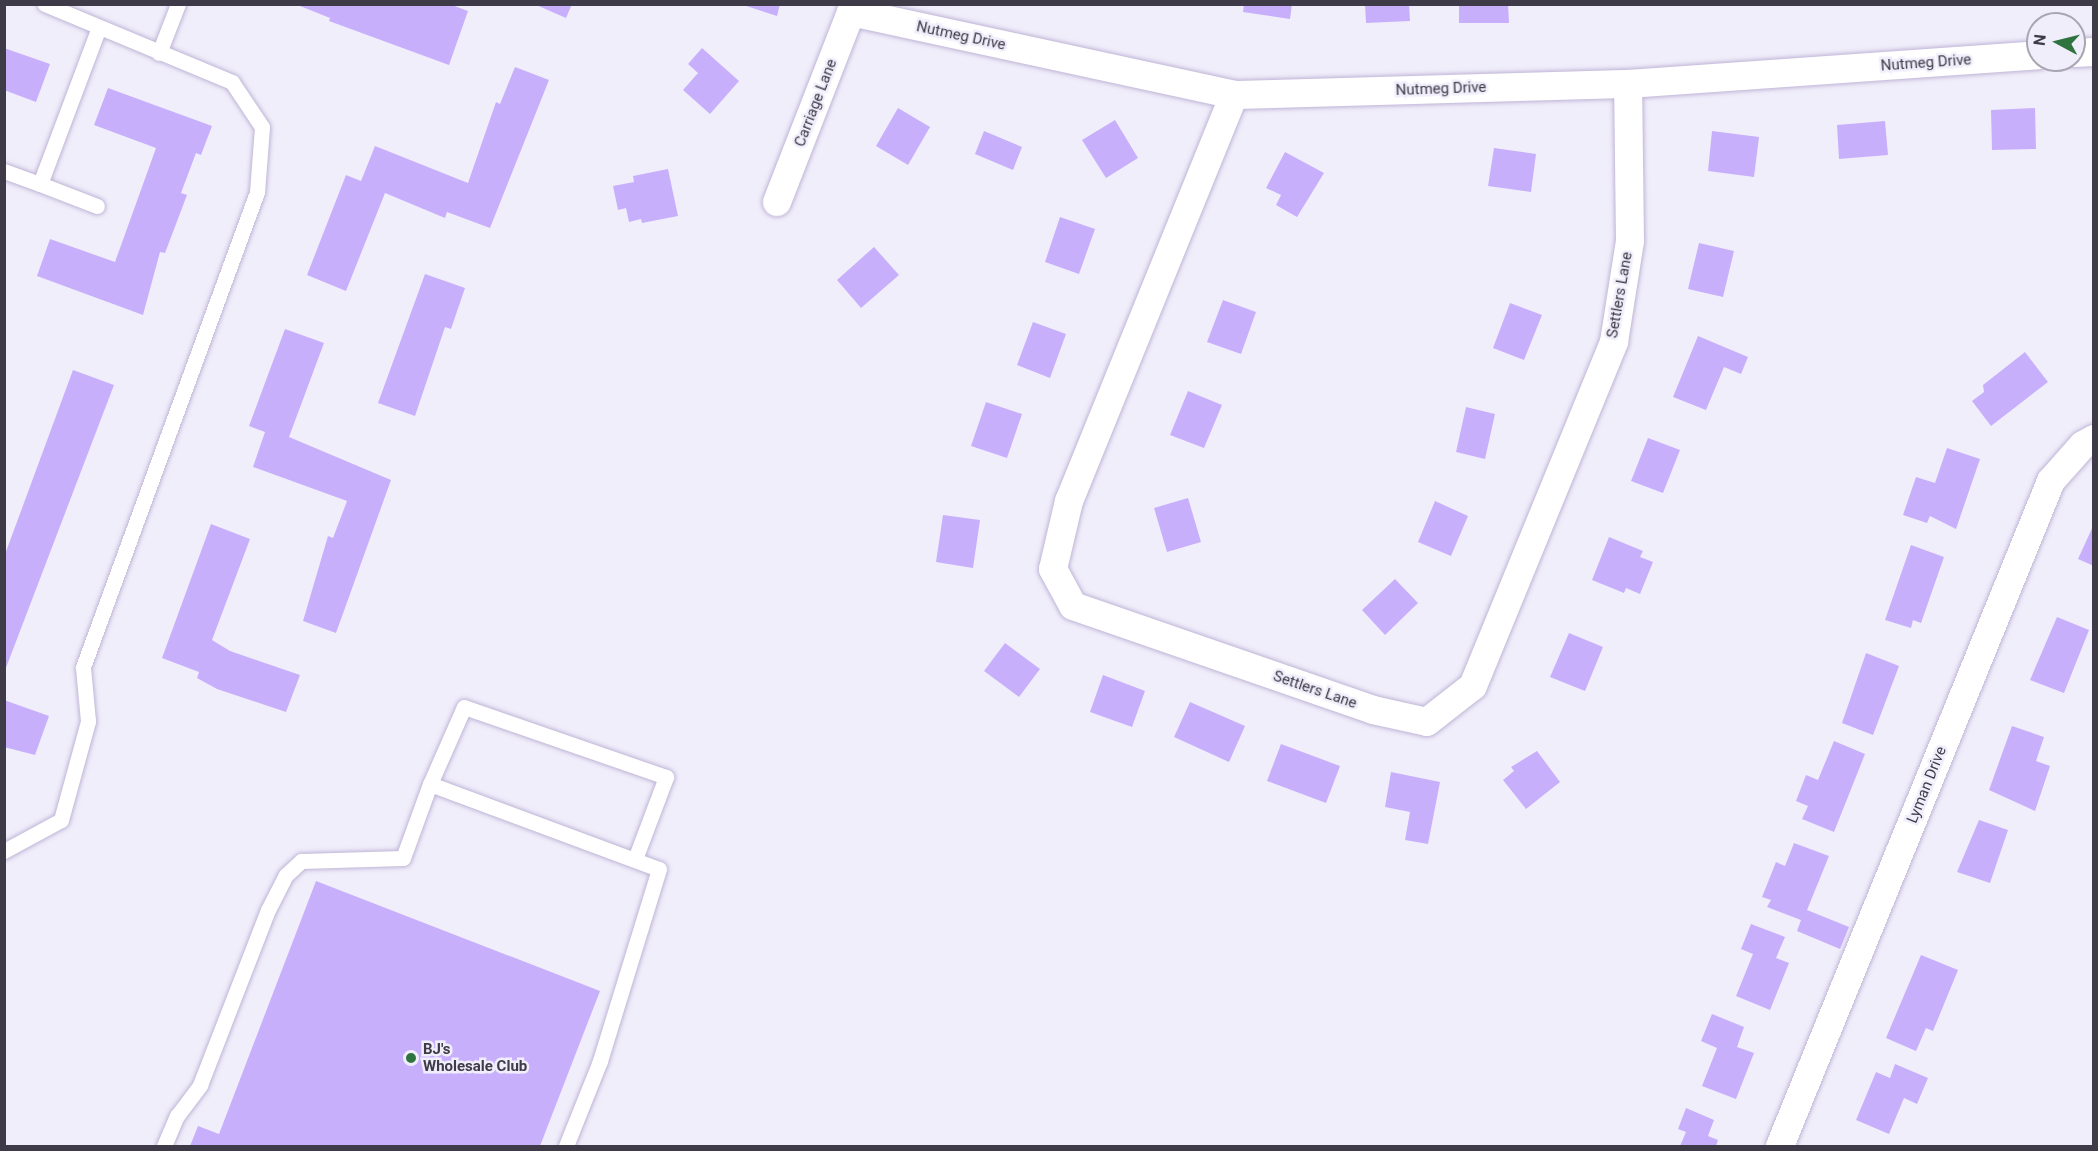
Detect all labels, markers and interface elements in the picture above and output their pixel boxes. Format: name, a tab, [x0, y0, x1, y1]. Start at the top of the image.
north arrow	[2026, 12, 2086, 72]
street label: Nutmeg Drive	[915, 18, 1007, 54]
text: N	[2030, 33, 2050, 47]
street label: Nutmeg Drive	[1880, 51, 1972, 75]
street label: Carriage Lane	[791, 57, 841, 149]
street label: Nutmeg Drive	[1395, 78, 1487, 100]
street label: Settlers Lane	[1604, 250, 1636, 340]
street label: Settlers Lane	[1271, 667, 1359, 713]
street label: Lyman Drive	[1903, 744, 1951, 826]
place label: BJ's Wholesale Club	[423, 1040, 527, 1075]
marker: BJ's Wholesale Club	[404, 1051, 418, 1065]

